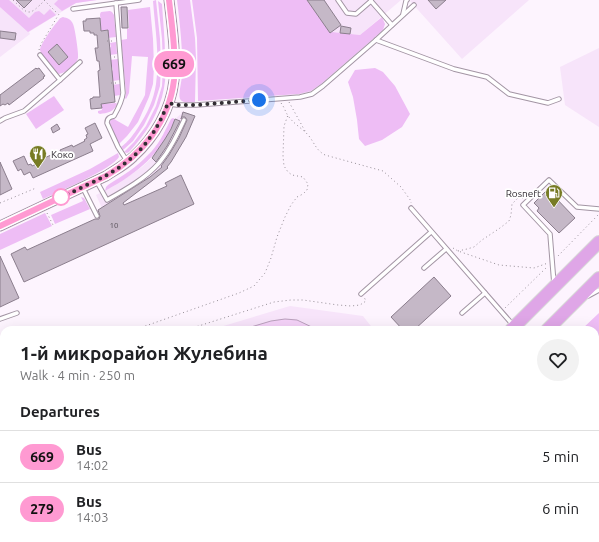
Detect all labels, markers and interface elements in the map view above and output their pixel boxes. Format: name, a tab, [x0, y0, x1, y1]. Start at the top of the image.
line badge: 669	[151, 51, 197, 77]
text: 669	[162, 56, 186, 72]
your location	[249, 90, 269, 110]
restaurant icon: Коко	[28, 144, 48, 169]
place label: Коко	[51, 149, 74, 160]
fuel station icon: Rosneft	[544, 183, 564, 208]
unlabelled marker	[52, 188, 70, 206]
place label: Rosneft	[506, 188, 541, 199]
house number: 10	[109, 221, 119, 230]
button: heart	[537, 339, 579, 381]
text: 1-й микрорайон Жулебина	[20, 342, 268, 364]
text: Walk · 4 min · 250 m	[20, 368, 135, 382]
text: Departures	[20, 403, 100, 420]
text: Bus	[76, 441, 102, 458]
text: 5 min	[542, 448, 579, 465]
text: 669	[30, 449, 54, 465]
text: 14:02	[76, 458, 109, 472]
text: Bus	[76, 493, 102, 510]
text: 6 min	[542, 500, 579, 517]
text: 279	[30, 501, 54, 517]
text: 14:03	[76, 510, 109, 524]

